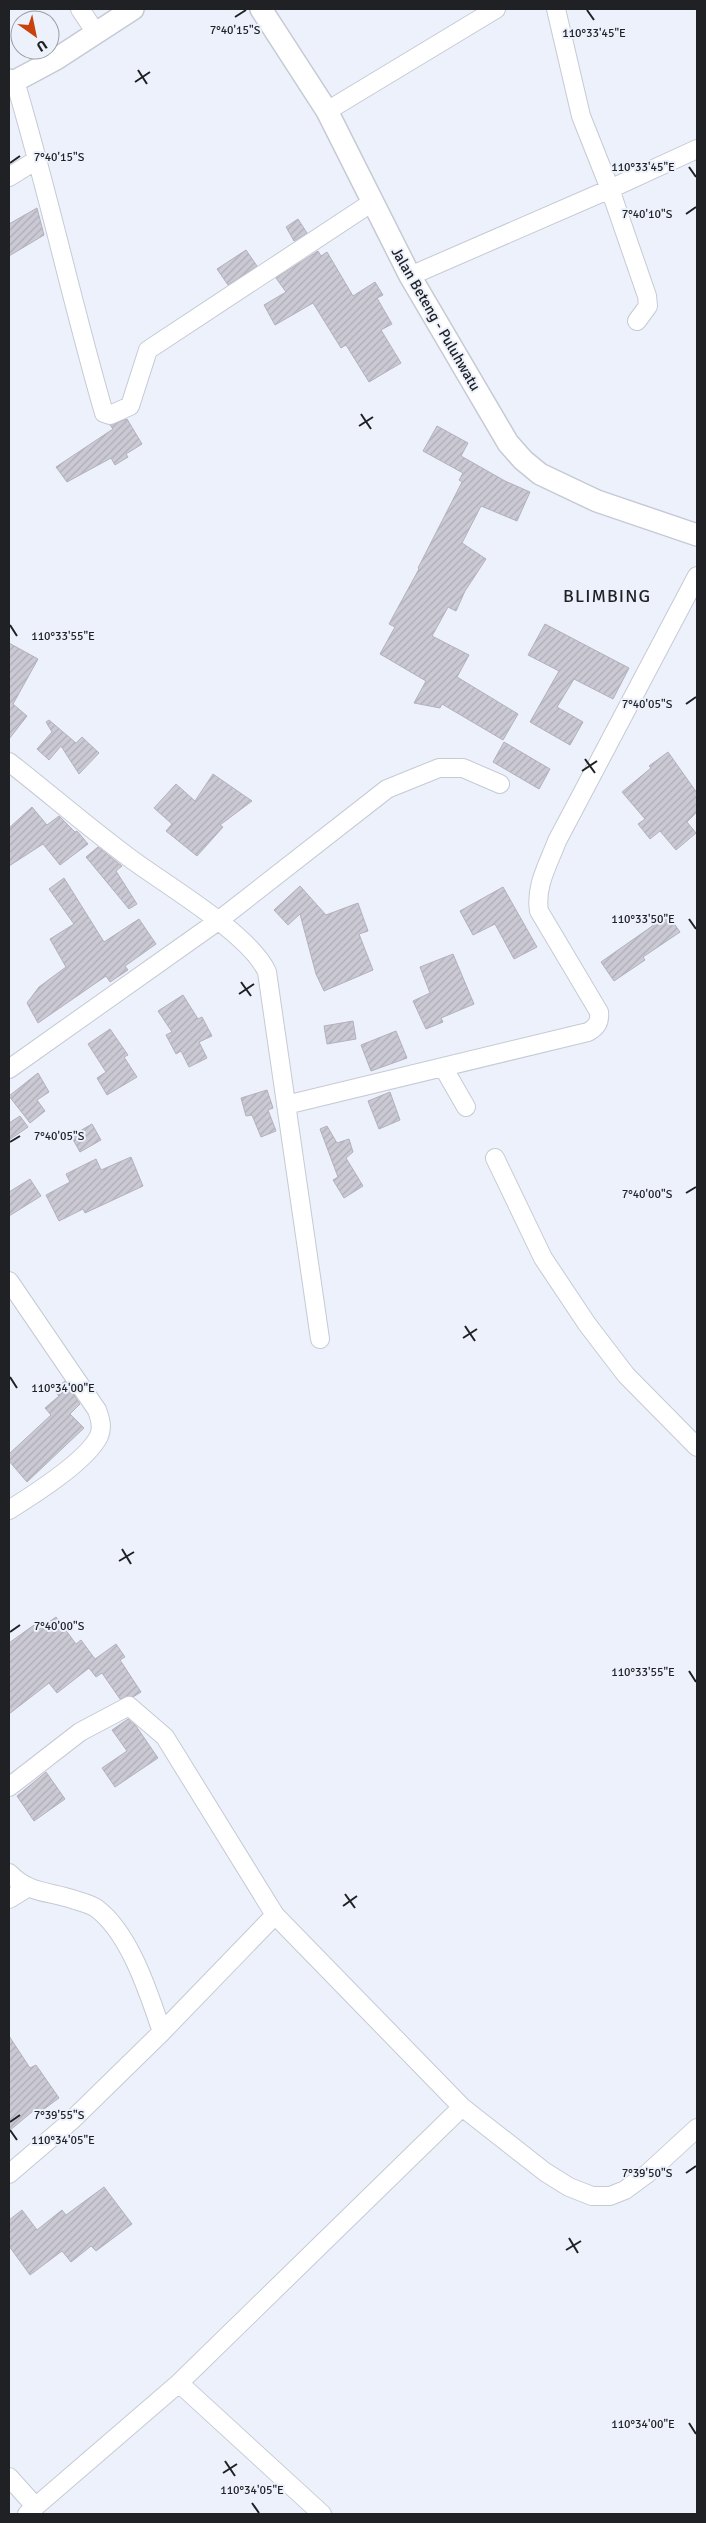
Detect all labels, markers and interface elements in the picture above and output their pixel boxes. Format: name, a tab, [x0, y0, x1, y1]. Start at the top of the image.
north arrow	[10, 10, 60, 60]
text: 7°40'15"S	[210, 23, 261, 38]
text: 110°33'45"E	[562, 26, 626, 41]
text: U	[33, 36, 50, 55]
text: 7°40'15"S	[34, 150, 85, 165]
text: 110°33'45"E	[611, 160, 675, 175]
text: 7°40'10"S	[622, 207, 673, 222]
street label: Jalan Beteng - Puluhwatu	[387, 244, 485, 394]
district label: BLIMBING	[563, 585, 651, 607]
text: 110°33'55"E	[31, 629, 95, 644]
text: 7°40'05"S	[622, 697, 673, 712]
text: 110°33'50"E	[611, 912, 675, 927]
text: 7°40'05"S	[34, 1129, 85, 1144]
text: 7°40'00"S	[622, 1187, 673, 1202]
text: 110°34'00"E	[31, 1381, 95, 1396]
text: 7°40'00"S	[34, 1619, 85, 1634]
text: 110°33'55"E	[611, 1665, 675, 1680]
text: 7°39'55"S	[34, 2108, 85, 2123]
text: 110°34'05"E	[31, 2133, 95, 2148]
text: 7°39'50"S	[622, 2166, 673, 2181]
text: 110°34'00"E	[611, 2417, 675, 2432]
text: 110°34'05"E	[220, 2483, 284, 2498]

